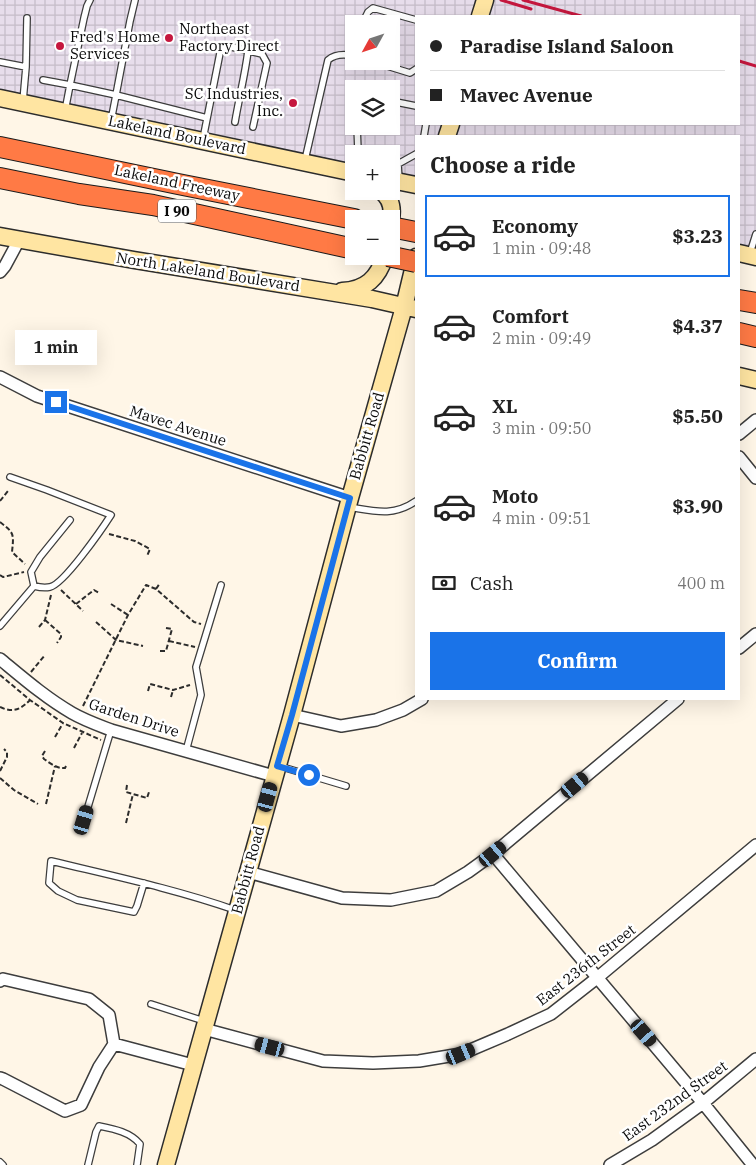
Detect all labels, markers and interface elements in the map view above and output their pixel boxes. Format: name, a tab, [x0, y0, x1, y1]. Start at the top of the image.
north arrow	[345, 15, 400, 70]
map controls	[345, 15, 400, 265]
place label: Northeast Factory Direct	[179, 19, 279, 55]
place label: Fred's Home Services	[70, 27, 160, 63]
marker: Northeast Factory Direct	[163, 32, 175, 44]
text: Paradise Island Saloon	[460, 34, 674, 58]
marker: Fred's Home Services	[54, 40, 66, 52]
button: layers	[345, 80, 400, 135]
text: Mavec Avenue	[460, 83, 593, 107]
place label: SC Industries, Inc.	[185, 84, 283, 120]
marker: SC Industries, Inc.	[287, 97, 299, 109]
street label: Lakeland Boulevard	[106, 111, 248, 158]
button: +	[345, 145, 400, 200]
text: Choose a ride	[430, 150, 576, 179]
street label: Lakeland Freeway	[113, 160, 242, 205]
road number: I 90	[158, 200, 196, 222]
button: −	[345, 210, 400, 265]
icon: car	[432, 214, 477, 259]
text: Economy	[492, 214, 578, 238]
text: $3.23	[672, 224, 723, 248]
text: 1 min · 09:48	[492, 238, 591, 258]
street label: North Lakeland Boulevard	[115, 248, 301, 295]
icon: car	[432, 304, 477, 349]
text: Comfort	[492, 304, 569, 328]
text: $4.37	[672, 314, 723, 338]
text: 2 min · 09:49	[492, 328, 591, 348]
callout: 1 min	[15, 330, 97, 364]
text: 1 min	[34, 337, 78, 357]
street label: Babbitt Road	[345, 390, 388, 482]
route end	[45, 391, 67, 413]
icon: car	[432, 394, 477, 439]
text: XL	[492, 394, 518, 418]
street label: Mavec Avenue	[127, 401, 229, 450]
text: $5.50	[672, 404, 723, 428]
text: 3 min · 09:50	[492, 418, 591, 438]
icon: car	[432, 484, 477, 529]
text: Moto	[492, 484, 538, 508]
text: $3.90	[672, 494, 723, 518]
text: 4 min · 09:51	[492, 508, 591, 528]
icon: cash	[430, 569, 458, 597]
text: Cash	[470, 571, 514, 595]
text: 400 m	[677, 573, 725, 593]
button: Confirm	[430, 632, 725, 690]
street label: Garden Drive	[87, 694, 182, 741]
route start	[298, 764, 320, 786]
car	[558, 770, 591, 800]
car	[256, 781, 279, 813]
car	[72, 803, 95, 837]
street label: Babbitt Road	[227, 824, 268, 916]
car	[476, 839, 509, 869]
street label: East 236th Street	[532, 920, 639, 1009]
car	[628, 1017, 659, 1049]
car	[253, 1036, 286, 1058]
car	[444, 1041, 477, 1067]
street label: East 232nd Street	[619, 1056, 731, 1145]

